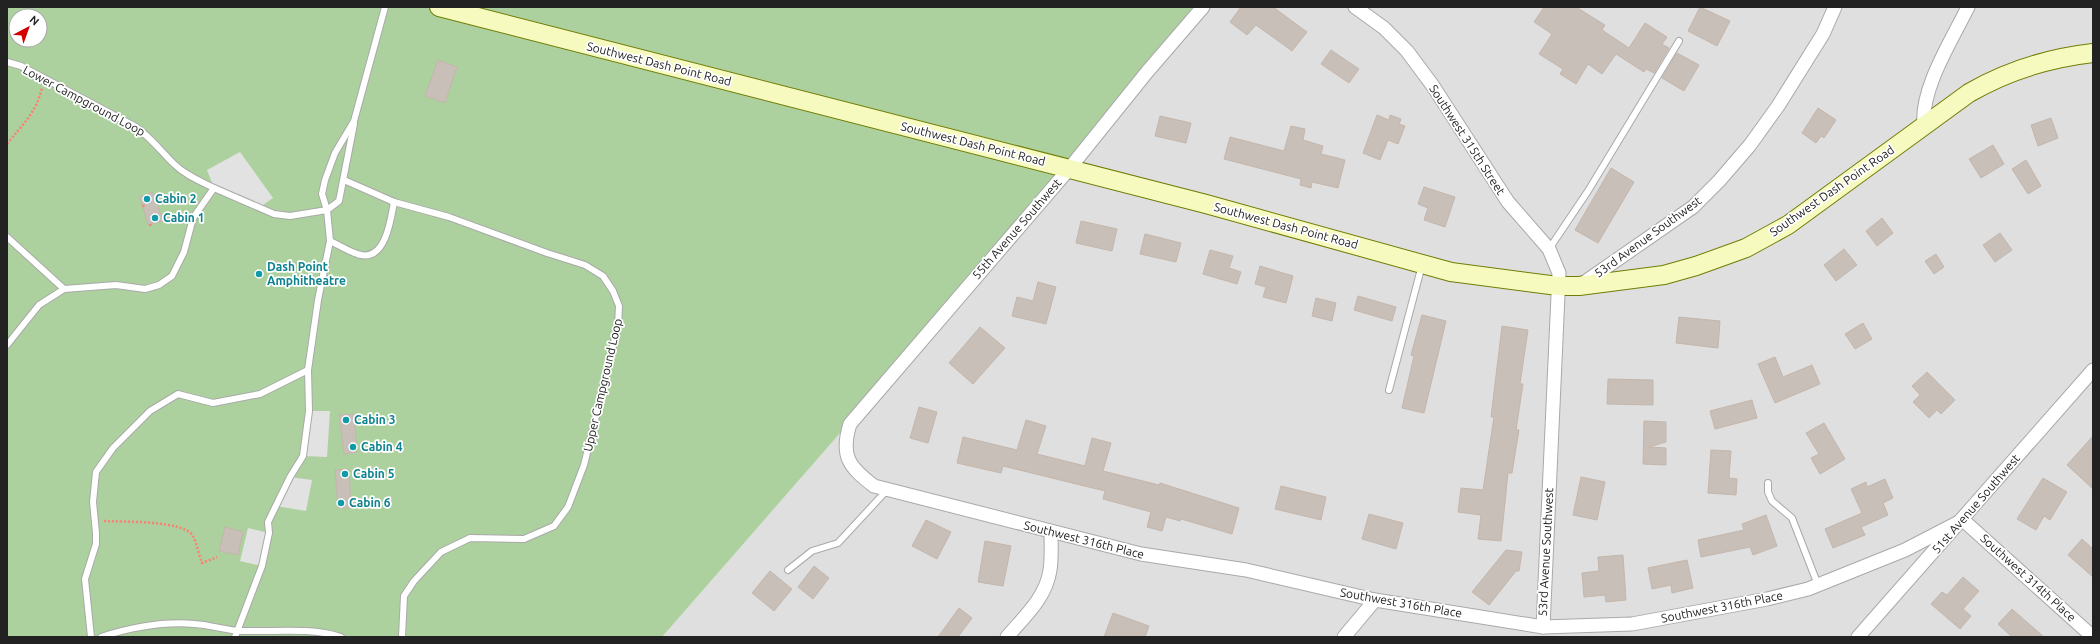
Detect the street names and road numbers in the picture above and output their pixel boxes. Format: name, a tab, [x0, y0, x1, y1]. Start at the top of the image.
street label: Southwest Dash Point Road	[585, 39, 733, 88]
street label: Lower Campground Loop	[21, 63, 147, 138]
street label: Southwest 315th Street	[1427, 82, 1508, 197]
street label: Southwest Dash Point Road	[899, 119, 1047, 168]
street label: Southwest Dash Point Road	[1767, 143, 1896, 239]
street label: 55th Avenue Southwest	[970, 176, 1064, 281]
street label: 53rd Avenue Southwest	[1592, 193, 1704, 280]
street label: Southwest Dash Point Road	[1213, 200, 1360, 251]
street label: Upper Campground Loop	[581, 317, 624, 453]
street label: 51st Avenue Southwest	[1929, 451, 2022, 556]
street label: 53rd Avenue Southwest	[1536, 487, 1555, 617]
street label: Southwest 316th Place	[1023, 518, 1146, 561]
street label: Southwest 314th Place	[1978, 531, 2079, 624]
street label: Southwest 316th Place	[1339, 585, 1463, 620]
street label: Southwest 316th Place	[1660, 588, 1784, 625]

